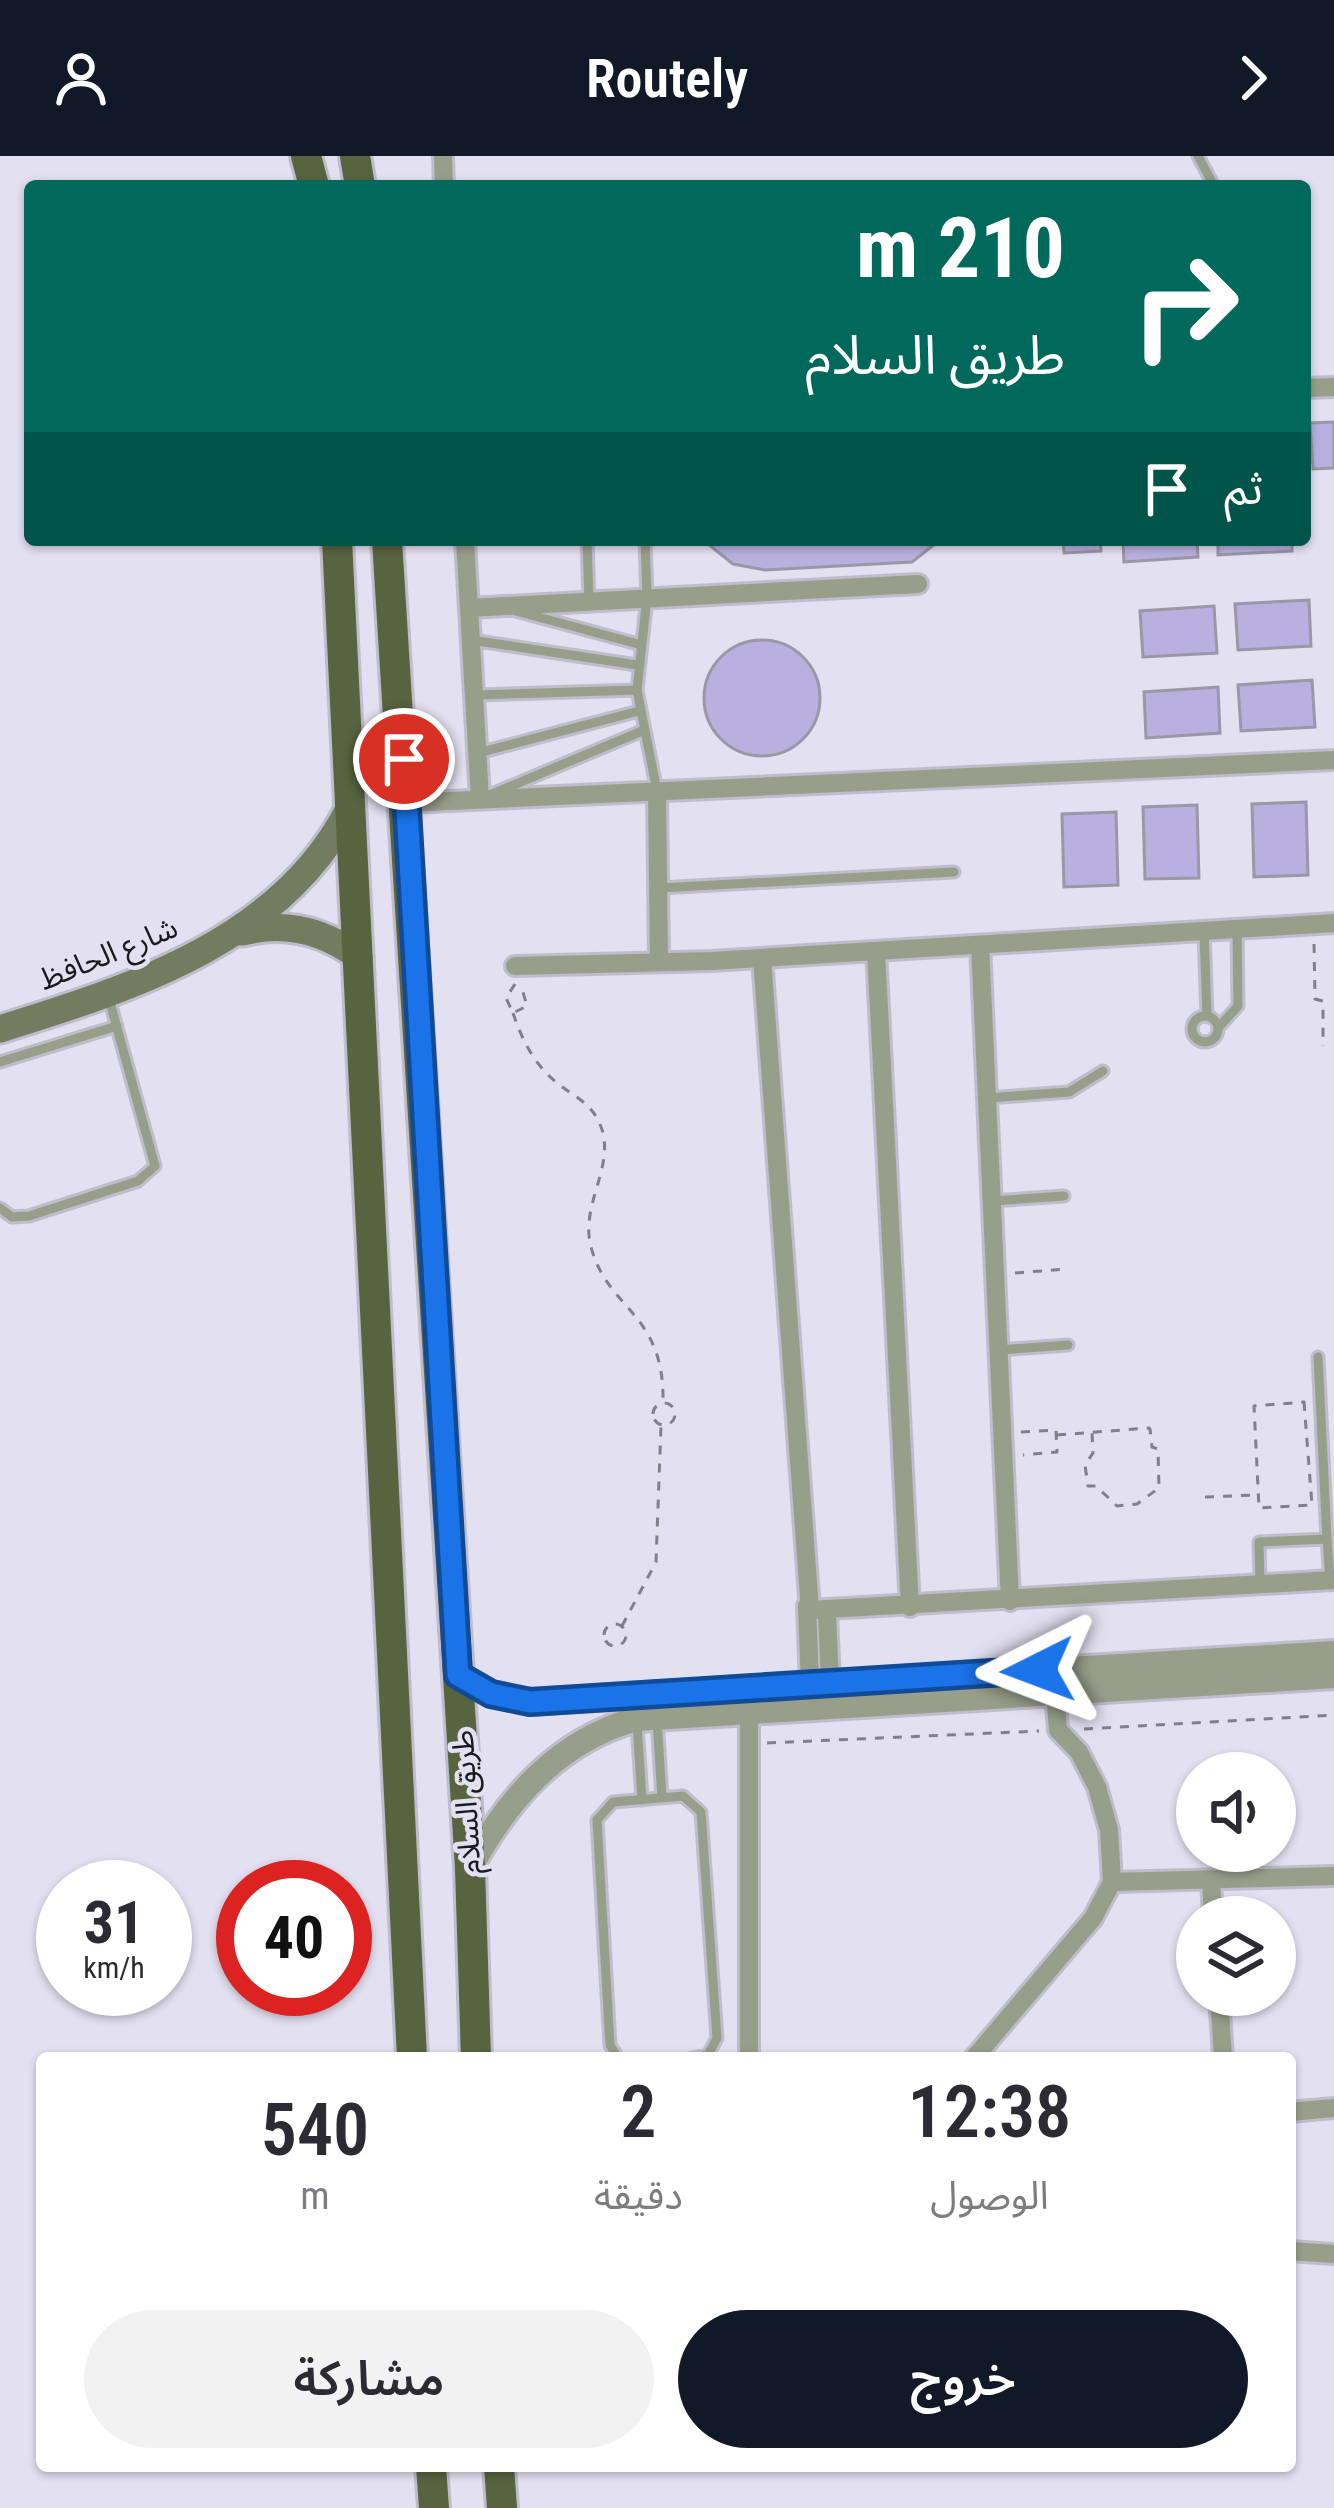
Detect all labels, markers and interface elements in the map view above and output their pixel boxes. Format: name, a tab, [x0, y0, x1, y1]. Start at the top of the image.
icon: person	[48, 45, 114, 111]
icon: forward	[1220, 45, 1286, 111]
text: Routely	[586, 47, 748, 110]
text: 210 m	[856, 199, 1065, 298]
icon: right	[1107, 228, 1263, 384]
text: طريق السلام	[805, 324, 1065, 387]
icon: arrive	[1134, 456, 1200, 522]
text: ثم	[1224, 462, 1263, 515]
pin	[353, 708, 455, 810]
icon: arrive	[371, 726, 437, 792]
street label: شارع الحافظ	[34, 909, 184, 1001]
position arrow	[975, 1607, 1101, 1733]
street label: طريق السلام	[445, 1729, 492, 1875]
map controls	[1176, 1752, 1296, 2016]
button: sound	[1176, 1752, 1296, 1872]
speed limit sign: 40	[216, 1860, 372, 2016]
text: 31	[84, 1887, 144, 1958]
button: layers	[1176, 1896, 1296, 2016]
text: km/h	[83, 1950, 145, 1985]
text: 2	[620, 2070, 657, 2155]
text: 12:38	[907, 2070, 1071, 2155]
text: 540	[261, 2088, 369, 2173]
text: m	[300, 2173, 330, 2219]
text: دقيقة	[594, 2173, 683, 2219]
text: الوصول	[930, 2173, 1049, 2219]
button: مشاركة	[84, 2310, 654, 2448]
button: خروج	[678, 2310, 1248, 2448]

